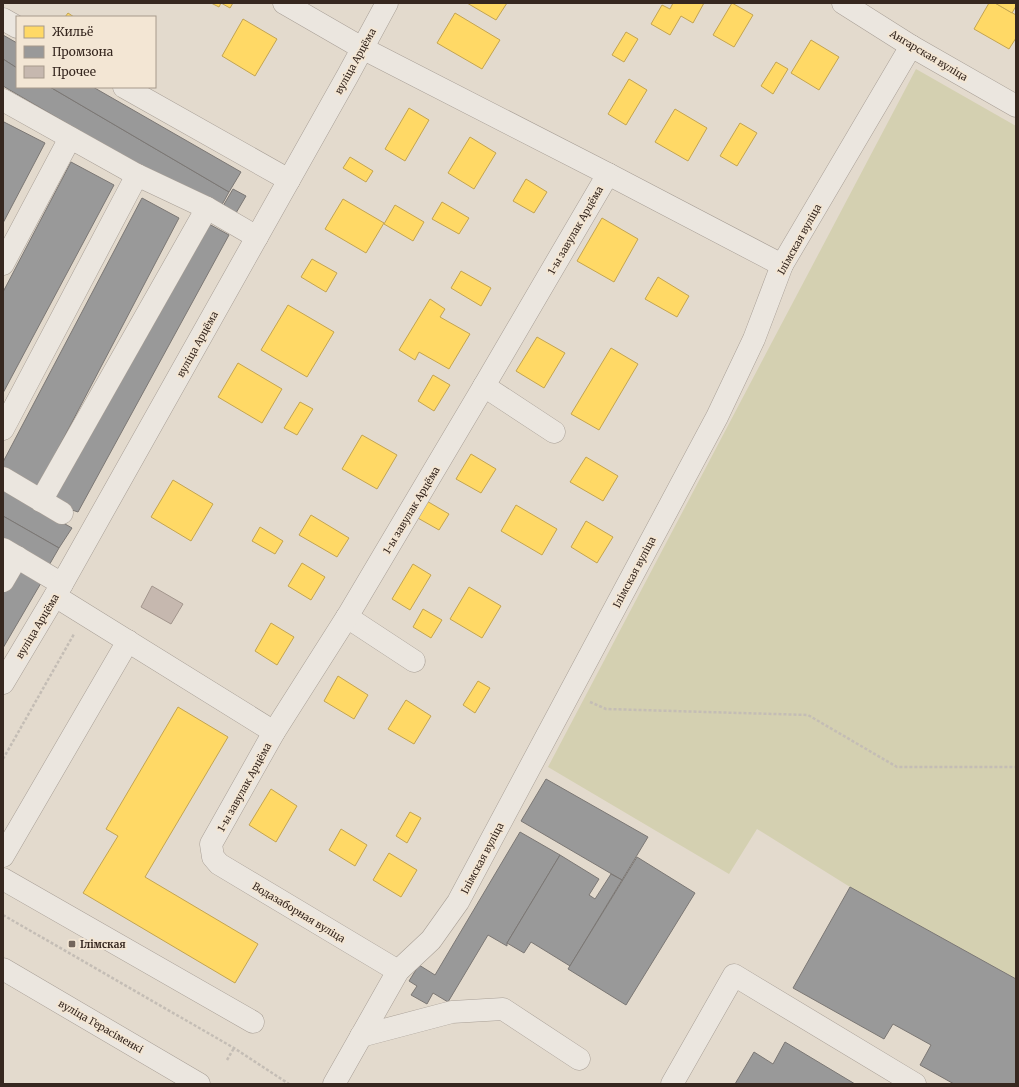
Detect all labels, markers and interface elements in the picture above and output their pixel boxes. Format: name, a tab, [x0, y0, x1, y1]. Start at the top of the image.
legend	[16, 16, 156, 88]
text: Жильё	[52, 24, 93, 39]
street label: вуліца Арцёма	[332, 25, 379, 96]
street label: Ангарская вуліца	[887, 27, 971, 84]
text: Промзона	[52, 44, 114, 59]
text: Прочее	[52, 64, 96, 79]
street label: 1-ы завулак Арцёма	[545, 183, 606, 277]
street label: Ілімская вуліца	[775, 201, 825, 277]
street label: вуліца Арцёма	[174, 308, 221, 379]
street label: 1-ы завулак Арцёма	[380, 464, 443, 556]
street label: Ілімская вуліца	[610, 534, 659, 610]
street label: вуліца Арцёма	[13, 591, 62, 661]
street label: 1-ы завулак Арцёма	[215, 740, 275, 834]
street label: Ілімская вуліца	[458, 820, 507, 896]
street label: Водазаборная вуліца	[250, 880, 348, 946]
place label: Ілімская	[80, 938, 126, 951]
marker: Ілімская	[67, 939, 77, 949]
street label: вуліца Герасіменкі	[56, 997, 145, 1056]

